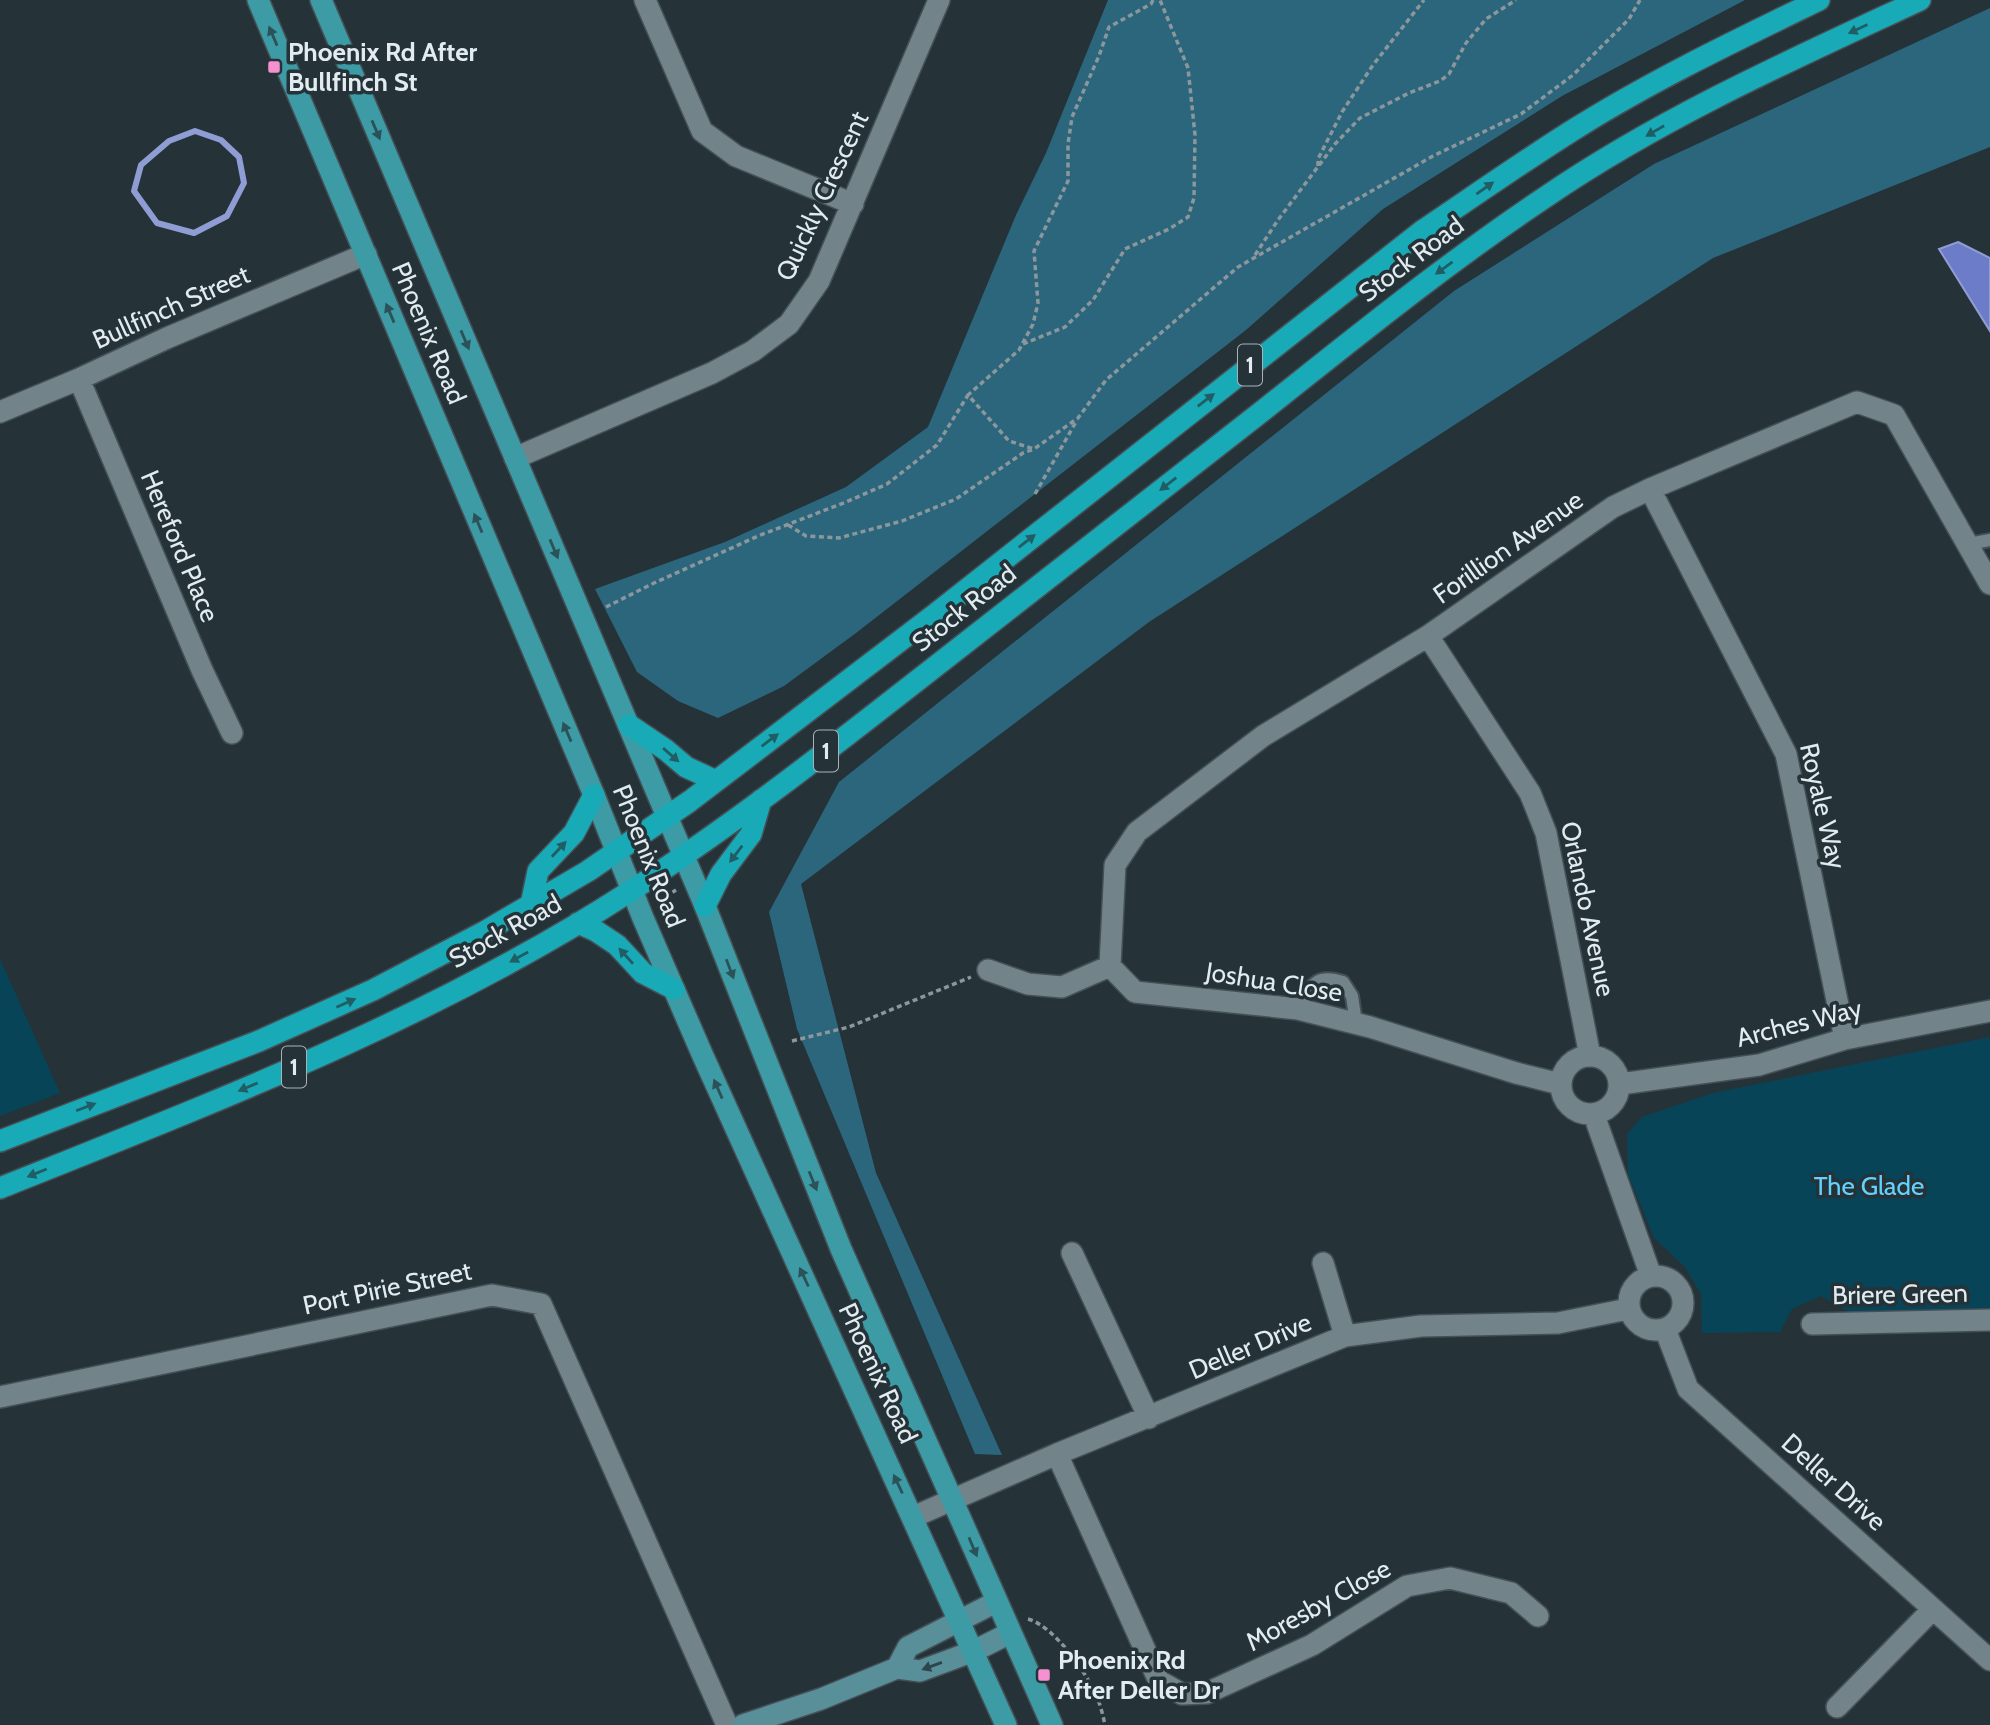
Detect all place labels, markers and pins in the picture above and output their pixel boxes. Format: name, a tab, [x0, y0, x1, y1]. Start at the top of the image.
place label: Phoenix Rd After Bullfinch St	[288, 36, 478, 98]
marker: Phoenix Rd After Bullfinch St	[266, 59, 282, 75]
place label: Phoenix Rd After Deller Dr	[1058, 1644, 1220, 1706]
marker: Phoenix Rd After Deller Dr	[1036, 1667, 1052, 1683]

